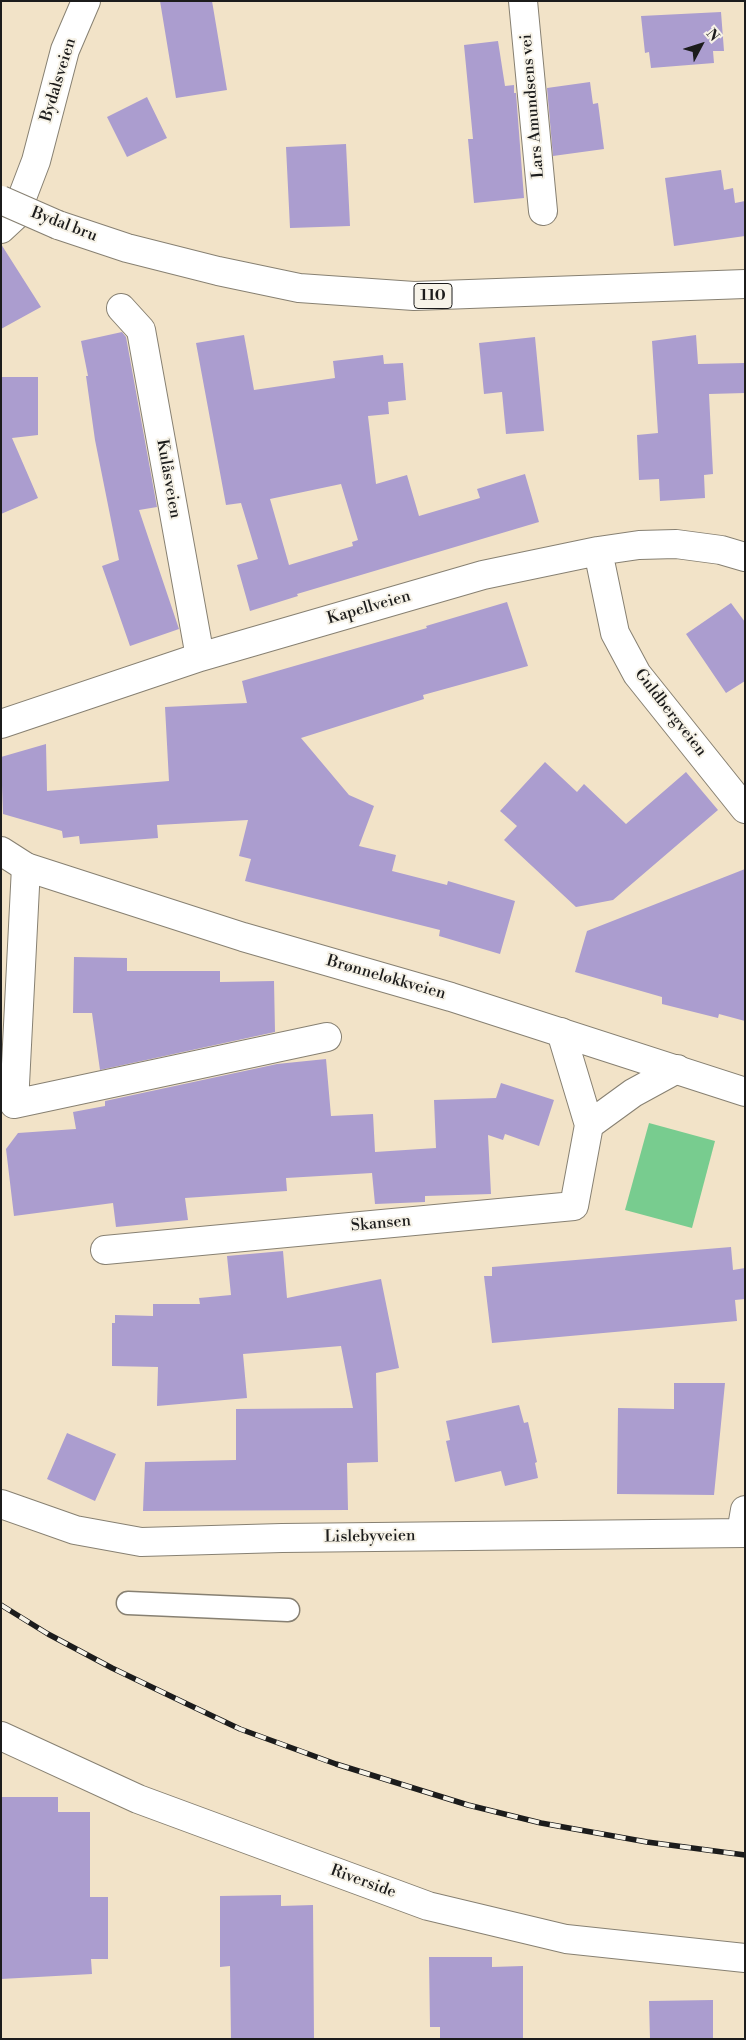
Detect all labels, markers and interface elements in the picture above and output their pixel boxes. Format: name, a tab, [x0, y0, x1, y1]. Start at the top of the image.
north arrow	[676, 20, 726, 70]
text: N	[702, 25, 723, 45]
street label: Lars Amundsens vei	[517, 33, 549, 179]
street label: Bydalsveien	[37, 36, 81, 124]
street label: Bydal bru	[28, 204, 100, 246]
road number: 110	[414, 284, 452, 308]
street label: Kulåsveien	[152, 438, 184, 520]
street label: Kapellveien	[325, 587, 413, 629]
street label: Guldbergveien	[630, 665, 710, 761]
street label: Brønneløkkveien	[324, 952, 448, 1004]
street label: Skansen	[350, 1212, 412, 1236]
street label: Lislebyveien	[324, 1527, 416, 1547]
street label: Riverside	[328, 1861, 398, 1903]

